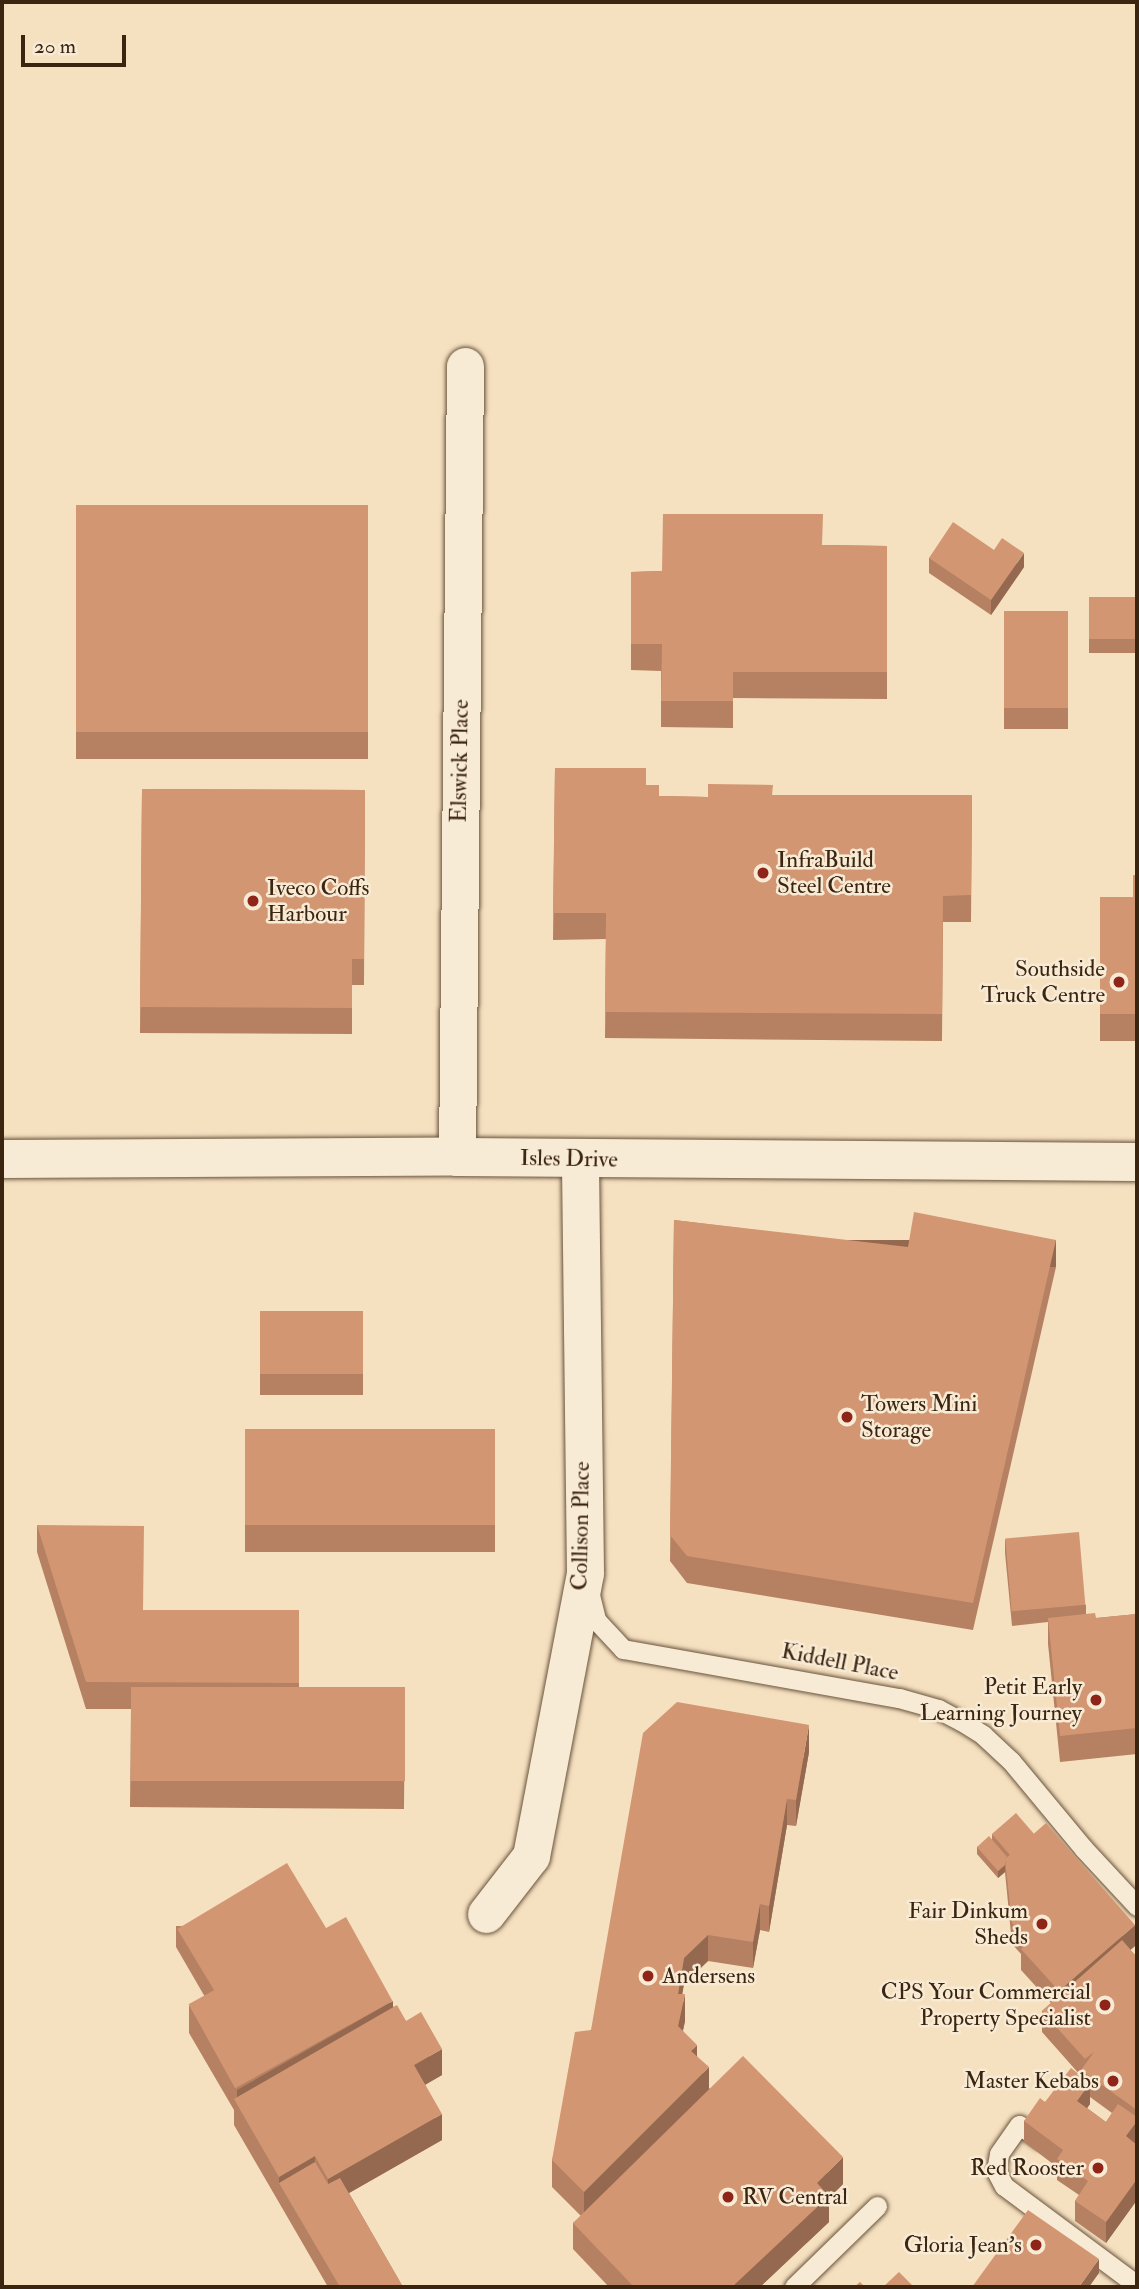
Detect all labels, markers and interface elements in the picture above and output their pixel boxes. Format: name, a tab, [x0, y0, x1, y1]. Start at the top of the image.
scale bar	[24, 21, 130, 65]
text: 20 m	[34, 33, 76, 60]
street label: Elswick Place	[445, 699, 475, 823]
place label: InfraBuild Steel Centre	[777, 846, 891, 900]
marker: InfraBuild Steel Centre	[755, 865, 771, 881]
place label: Iveco Coffs Harbour	[267, 874, 369, 928]
marker: Iveco Coffs Harbour	[245, 893, 261, 909]
place label: Southside Truck Centre	[981, 955, 1105, 1009]
marker: Southside Truck Centre	[1111, 974, 1127, 990]
street label: Isles Drive	[520, 1144, 618, 1174]
place label: Towers Mini Storage	[861, 1390, 977, 1444]
marker: Towers Mini Storage	[839, 1409, 855, 1425]
street label: Collison Place	[566, 1461, 596, 1591]
street label: Kiddell Place	[779, 1637, 901, 1687]
place label: Petit Early Learning Journey	[920, 1673, 1082, 1727]
marker: Petit Early Learning Journey	[1088, 1692, 1104, 1708]
place label: Fair Dinkum Sheds	[908, 1897, 1028, 1951]
marker: Fair Dinkum Sheds	[1034, 1916, 1050, 1932]
place label: Andersens	[662, 1962, 755, 1990]
marker: Andersens	[640, 1968, 656, 1984]
place label: CPS Your Commercial Property Specialist	[881, 1978, 1091, 2032]
marker: CPS Your Commercial Property Specialist	[1097, 1997, 1113, 2013]
place label: Master Kebabs	[964, 2067, 1099, 2095]
marker: Master Kebabs	[1105, 2073, 1121, 2089]
place label: Red Rooster	[970, 2154, 1084, 2182]
marker: Red Rooster	[1090, 2160, 1106, 2176]
place label: RV Central	[742, 2183, 848, 2211]
marker: RV Central	[720, 2189, 736, 2205]
place label: Gloria Jean's	[904, 2231, 1022, 2259]
marker: Gloria Jean's	[1028, 2237, 1044, 2253]

